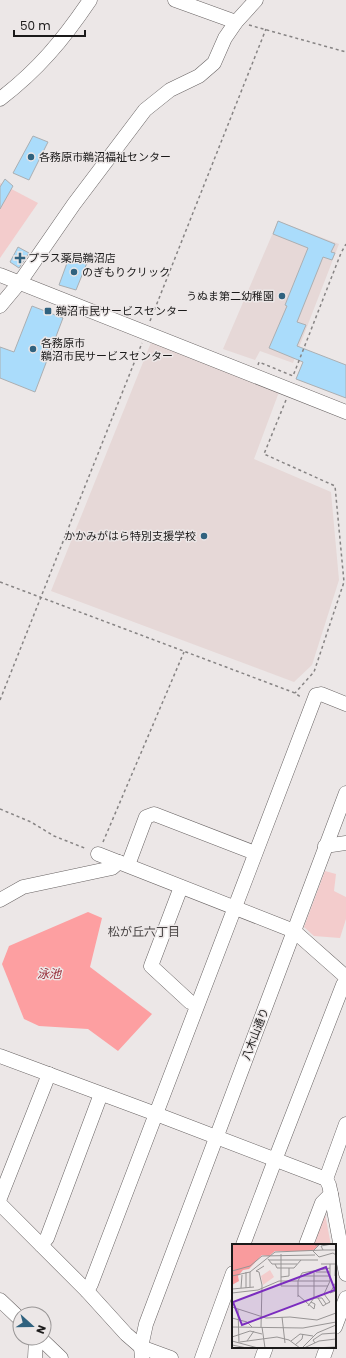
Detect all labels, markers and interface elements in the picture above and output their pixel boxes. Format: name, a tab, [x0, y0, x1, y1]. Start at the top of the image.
scale bar	[14, 12, 85, 38]
text: 50 m	[20, 17, 51, 34]
place label: 各務原市鵜沼福祉センター	[39, 149, 171, 165]
marker: 各務原市鵜沼福祉センター	[26, 152, 36, 162]
place label: プラス薬局鵜沼店	[28, 250, 116, 266]
marker: プラス薬局鵜沼店	[15, 253, 25, 263]
place label: のぎもりクリック	[82, 264, 170, 280]
marker: のぎもりクリック	[69, 267, 79, 277]
place label: うぬま第二幼稚園	[186, 288, 274, 304]
marker: うぬま第二幼稚園	[277, 291, 287, 301]
place label: 鵜沼市民サービスセンター	[56, 303, 188, 319]
marker: 鵜沼市民サービスセンター	[43, 306, 53, 316]
place label: 各務原市 鵜沼市民サービスセンター	[41, 335, 173, 364]
marker: 各務原市 鵜沼市民サービスセンター	[28, 344, 38, 354]
place label: かかみがはら特別支援学校	[64, 528, 196, 544]
marker: かかみがはら特別支援学校	[199, 531, 209, 541]
district label: 松が丘六丁目	[108, 923, 180, 940]
water label: 泳池	[37, 965, 62, 982]
street label: 八木山通り	[238, 1005, 272, 1063]
inset map	[232, 1244, 336, 1348]
north arrow	[12, 1306, 52, 1346]
text: N	[32, 1323, 50, 1336]

